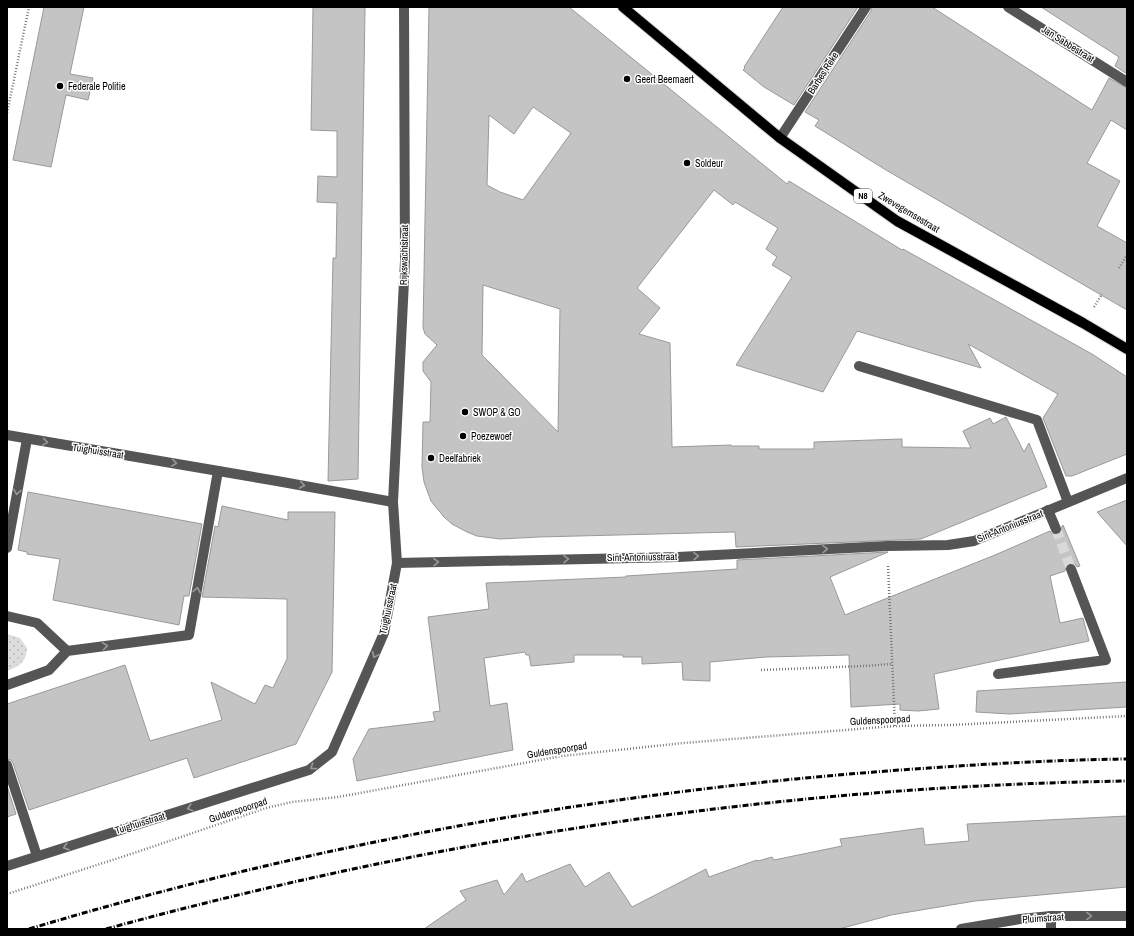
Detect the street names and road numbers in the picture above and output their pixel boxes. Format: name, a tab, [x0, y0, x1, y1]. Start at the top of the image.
street label: Jan Sabbestraat	[1039, 23, 1097, 66]
street label: Barbes Reke	[805, 49, 842, 96]
road number: N8	[854, 189, 872, 203]
street label: Zwevegemsestraat	[876, 189, 943, 236]
street label: Rijkswachtstraat	[397, 224, 411, 285]
street label: Tuighuisstraat	[71, 441, 125, 462]
street label: Sint-Antoniusstraat	[975, 507, 1046, 545]
street label: Sint-Antoniusstraat	[607, 550, 678, 564]
street label: Tuighuisstraat	[376, 582, 400, 636]
street label: Guldenspoorpad	[849, 712, 911, 728]
street label: Guldenspoorpad	[526, 739, 588, 761]
street label: Guldenspoorpad	[207, 794, 269, 826]
street label: Tuighuisstraat	[113, 809, 167, 837]
street label: Pluimstraat	[1022, 910, 1065, 926]

